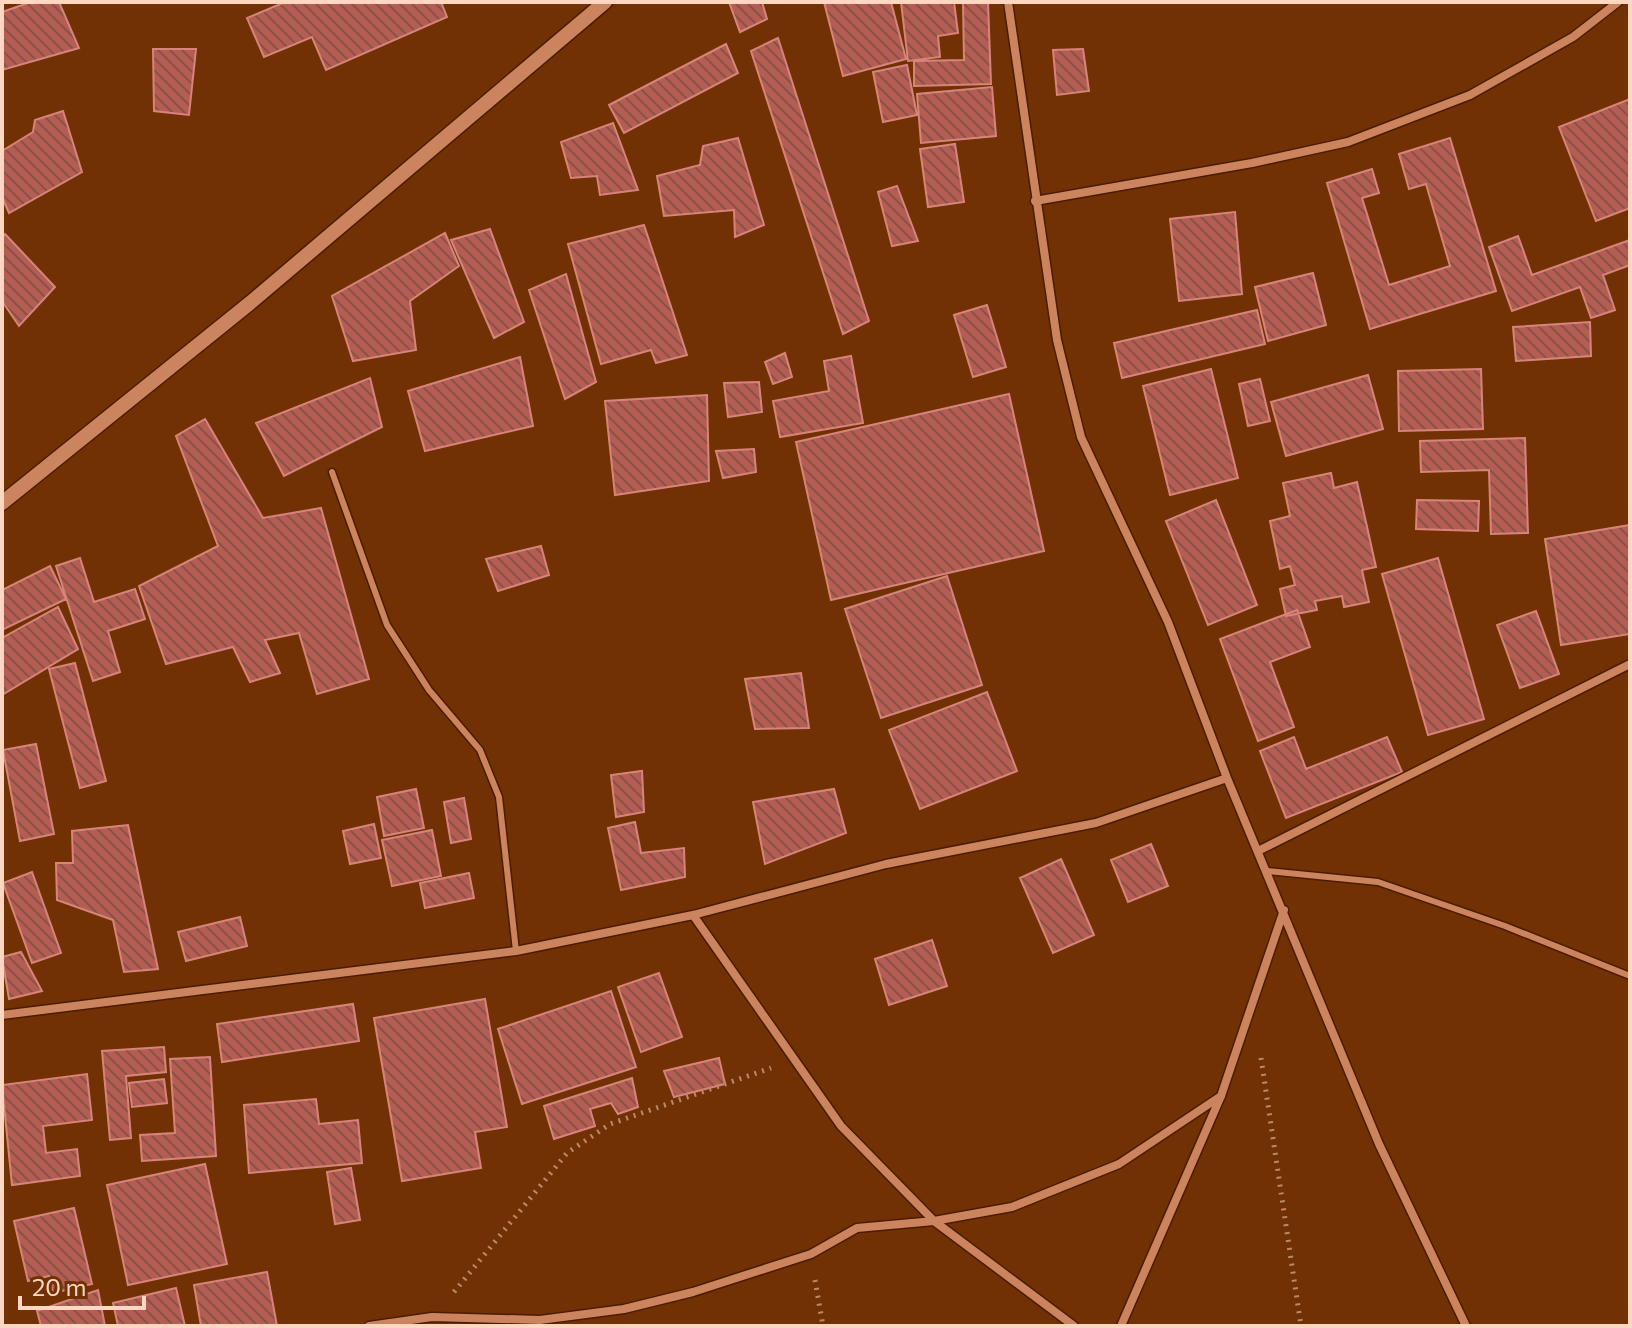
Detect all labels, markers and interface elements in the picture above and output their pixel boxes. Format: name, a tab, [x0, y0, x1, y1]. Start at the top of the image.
scale bar	[20, 1260, 144, 1310]
text: 20 m	[32, 1272, 86, 1301]

